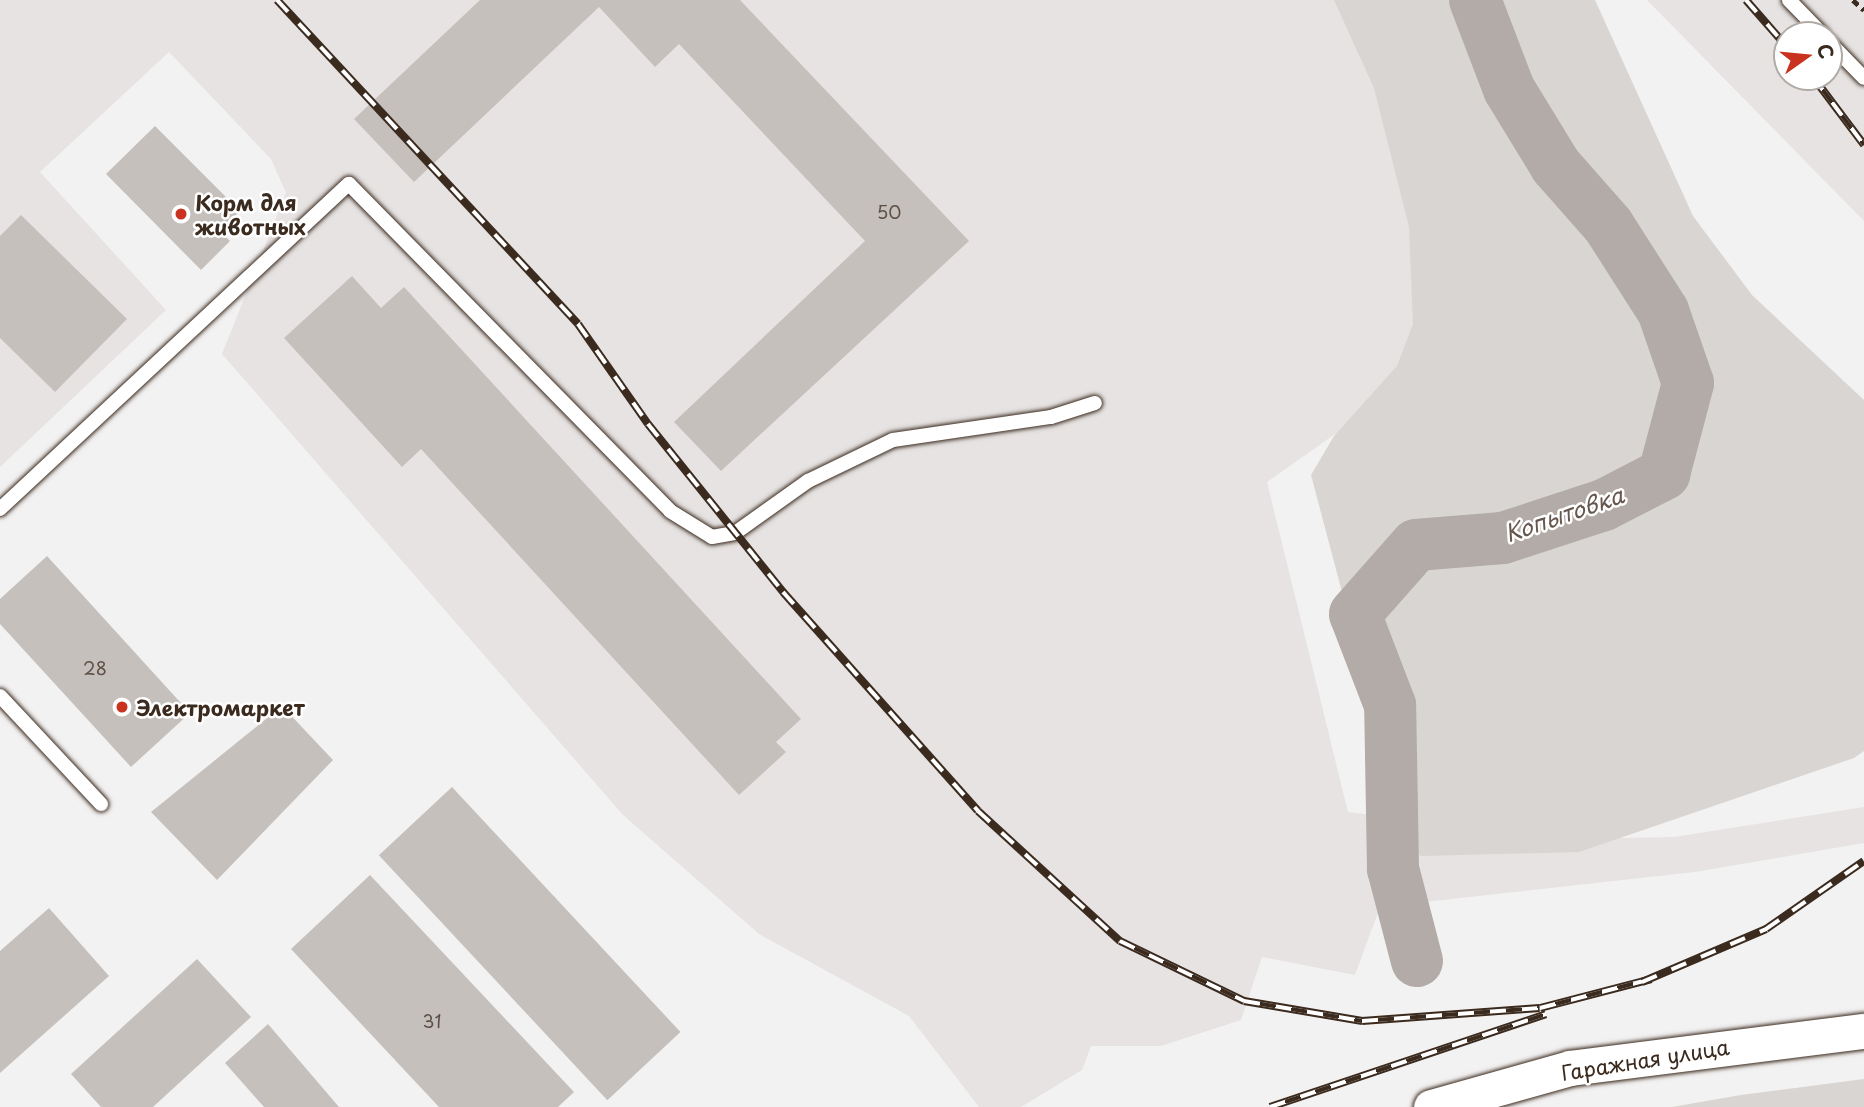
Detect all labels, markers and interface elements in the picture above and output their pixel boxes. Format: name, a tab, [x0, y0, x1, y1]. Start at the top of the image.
north arrow	[1773, 21, 1843, 91]
text: С	[1811, 41, 1842, 62]
place label: Корм для животных	[195, 189, 306, 239]
house number: 50	[877, 201, 901, 223]
marker: Корм для животных	[173, 206, 189, 222]
water label: Копытовка	[1501, 481, 1627, 547]
house number: 28	[83, 657, 107, 679]
place label: Электромаркет	[136, 694, 305, 720]
marker: Электромаркет	[114, 699, 130, 715]
house number: 31	[423, 1010, 441, 1032]
street label: Гаражная улица	[1558, 1033, 1732, 1085]

